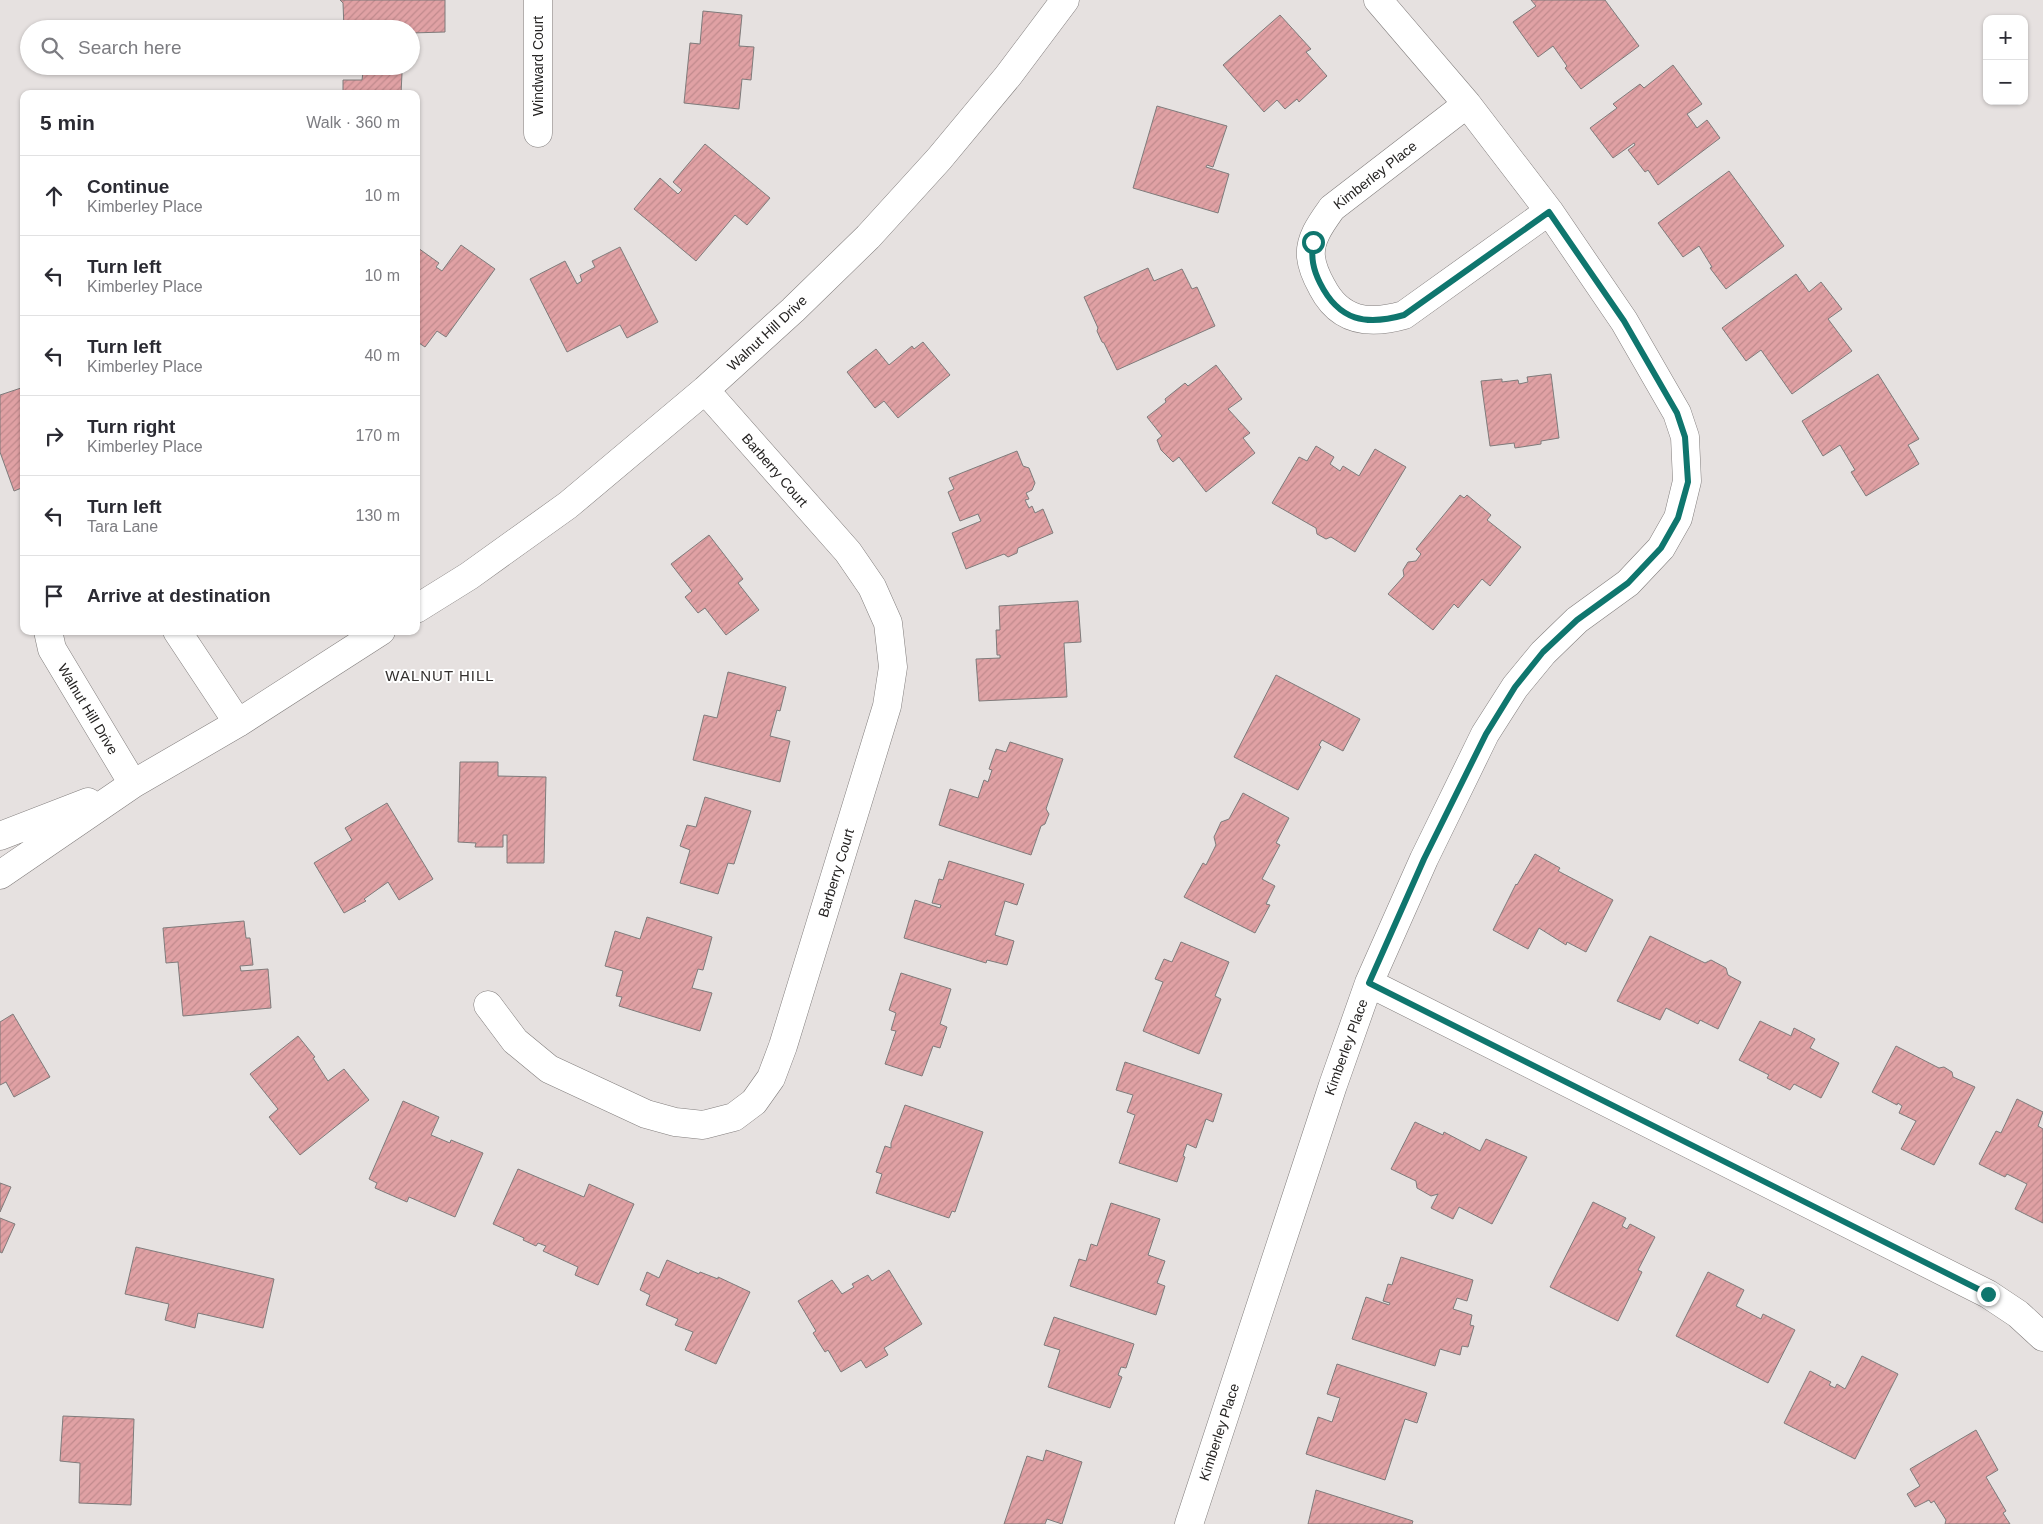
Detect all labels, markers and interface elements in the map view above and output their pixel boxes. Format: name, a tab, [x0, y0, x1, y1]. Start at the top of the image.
map controls	[1983, 15, 2028, 105]
button: +	[1983, 15, 2028, 60]
street label: Windward Court	[530, 16, 546, 116]
search box	[20, 20, 420, 75]
icon: search	[38, 34, 66, 62]
text: Search here	[78, 37, 182, 58]
button: −	[1983, 60, 2028, 105]
text: 5 min	[40, 111, 95, 134]
text: Walk · 360 m	[306, 114, 400, 131]
street label: Kimberley Place	[1330, 137, 1420, 212]
text: Continue	[87, 176, 169, 197]
icon: ahead	[40, 182, 68, 210]
text: 10 m	[364, 187, 400, 204]
text: Kimberley Place	[87, 198, 203, 215]
route start	[1302, 231, 1325, 254]
text: Turn left	[87, 256, 162, 277]
icon: left	[40, 262, 68, 290]
text: 10 m	[364, 267, 400, 284]
text: Kimberley Place	[87, 278, 203, 295]
street label: Walnut Hill Drive	[724, 292, 810, 374]
text: Turn left	[87, 336, 162, 357]
icon: left	[40, 342, 68, 370]
text: 40 m	[364, 347, 400, 364]
text: Kimberley Place	[87, 358, 203, 375]
text: Turn right	[87, 416, 175, 437]
icon: right	[40, 422, 68, 450]
text: 170 m	[356, 427, 400, 444]
street label: Barberry Court	[739, 430, 811, 510]
text: Kimberley Place	[87, 438, 203, 455]
text: Turn left	[87, 496, 162, 517]
icon: left	[40, 502, 68, 530]
text: 130 m	[356, 507, 400, 524]
text: Tara Lane	[87, 518, 158, 535]
icon: arrive	[40, 582, 68, 610]
text: Arrive at destination	[87, 585, 271, 606]
street label: Walnut Hill Drive	[55, 661, 121, 757]
district label: WALNUT HILL	[385, 667, 495, 684]
street label: Barberry Court	[815, 827, 857, 919]
street label: Kimberley Place	[1321, 997, 1371, 1097]
route end	[1977, 1283, 2000, 1306]
street label: Kimberley Place	[1196, 1381, 1242, 1483]

